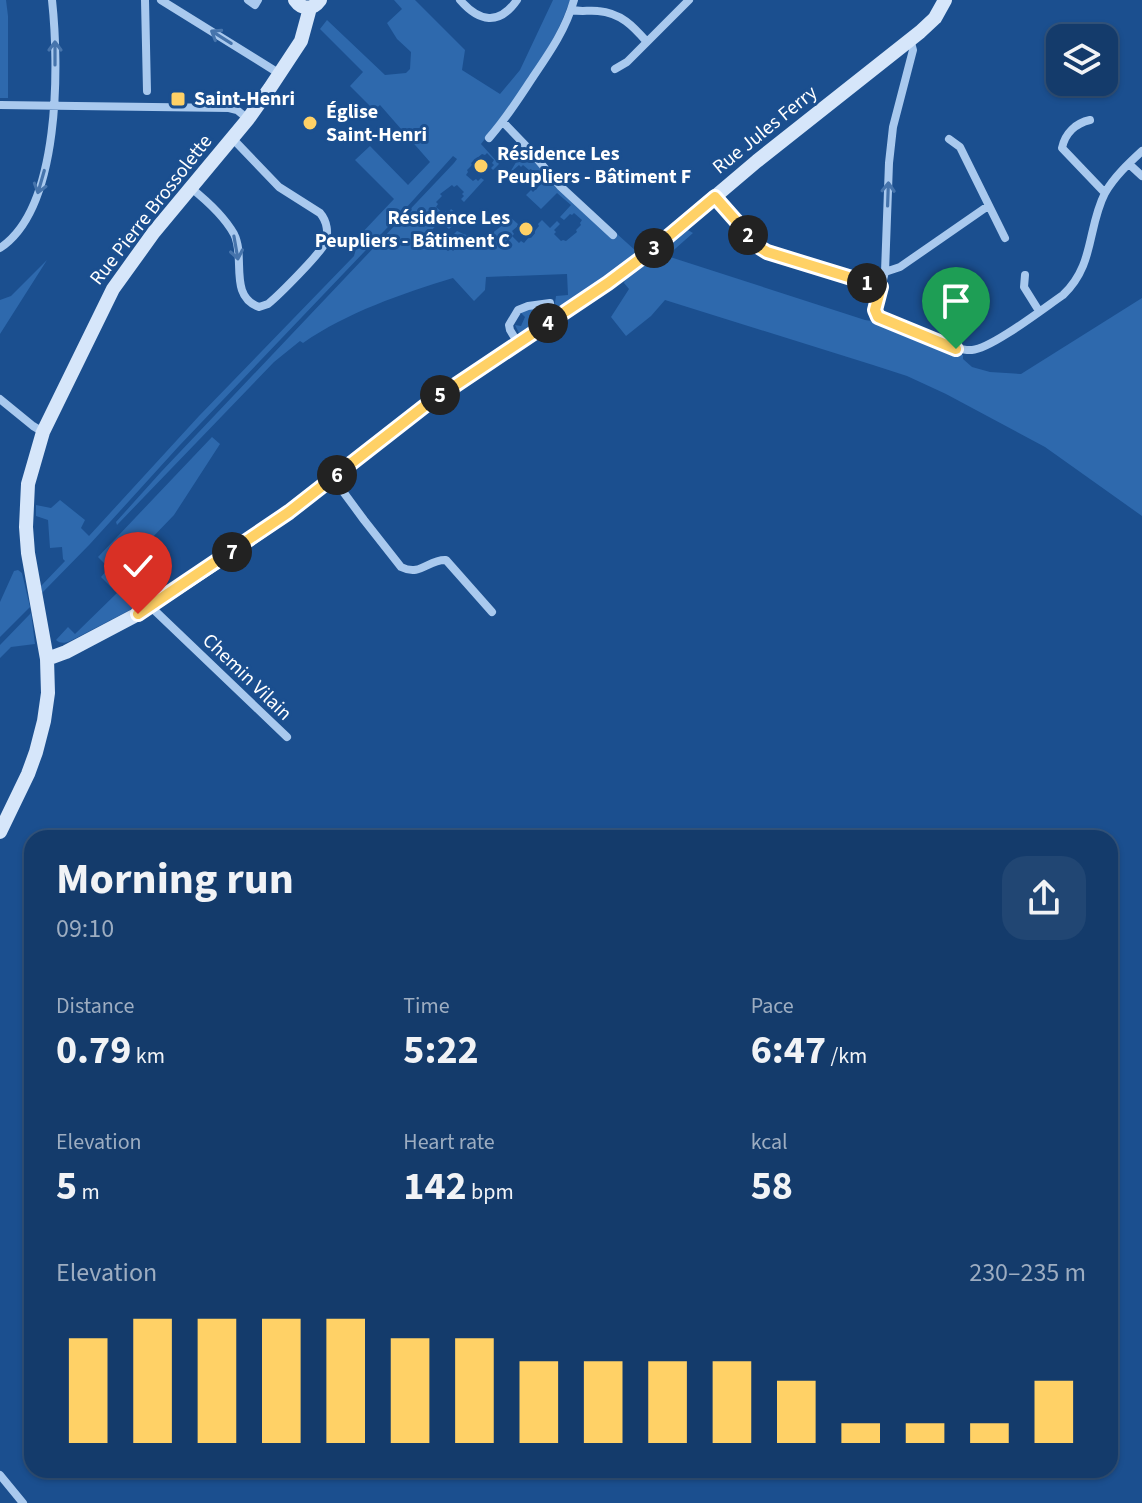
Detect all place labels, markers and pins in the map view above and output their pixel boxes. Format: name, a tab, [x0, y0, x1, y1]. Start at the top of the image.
place label: Saint-Henri	[194, 85, 295, 113]
marker: Saint-Henri	[169, 90, 187, 108]
place label: Église Saint-Henri	[326, 98, 427, 149]
marker: Église Saint-Henri	[301, 114, 319, 132]
place label: Résidence Les Peupliers - Bâtiment F	[497, 140, 691, 191]
marker: Résidence Les Peupliers - Bâtiment F	[472, 157, 490, 175]
place label: Résidence Les Peupliers - Bâtiment C	[315, 204, 510, 255]
pin: 2	[728, 215, 768, 255]
marker: Résidence Les Peupliers - Bâtiment C	[517, 220, 535, 238]
pin: 3	[634, 228, 674, 268]
pin: 1	[847, 263, 887, 303]
pin	[922, 267, 990, 349]
pin: 4	[528, 303, 568, 343]
pin: 5	[420, 375, 460, 415]
pin: 6	[317, 455, 357, 495]
pin	[104, 532, 172, 614]
pin: 7	[212, 532, 252, 572]

